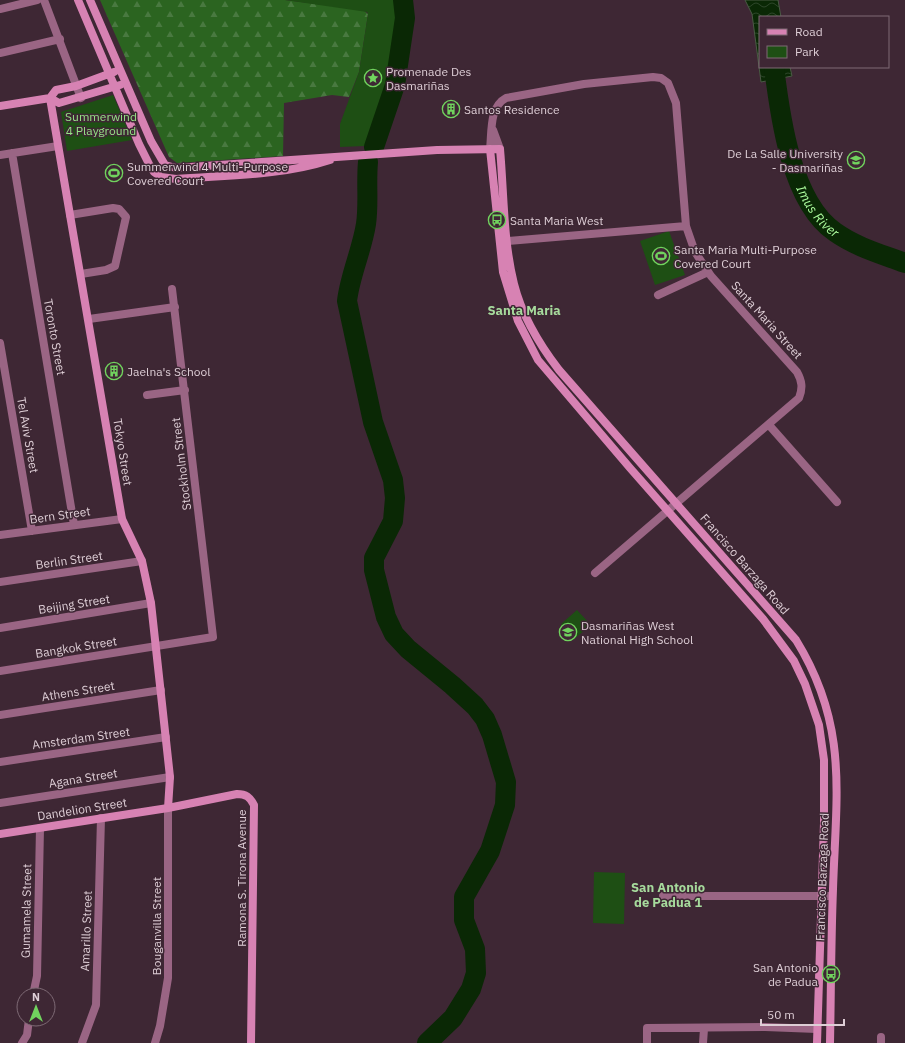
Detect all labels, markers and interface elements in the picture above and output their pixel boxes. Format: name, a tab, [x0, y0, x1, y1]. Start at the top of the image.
legend	[759, 16, 889, 68]
text: Road	[795, 24, 823, 39]
text: Park	[795, 44, 820, 59]
place label: Promenade Des Dasmariñas	[386, 64, 472, 93]
place icon: Promenade Des Dasmariñas	[363, 68, 383, 88]
building icon: Santos Residence	[441, 99, 461, 119]
place label: Santos Residence	[464, 102, 560, 117]
park label: Summerwind 4 Playground	[65, 109, 137, 138]
place label: De La Salle University - Dasmariñas	[727, 146, 843, 175]
school or university icon: De La Salle University - Dasmariñas	[846, 150, 866, 170]
place label: Summerwind 4 Multi-Purpose Covered Court	[127, 159, 288, 188]
sports icon: Summerwind 4 Multi-Purpose Covered Court	[104, 163, 124, 183]
water label: Imus River	[793, 182, 844, 242]
bus stop icon: Santa Maria West	[487, 210, 507, 230]
place label: Santa Maria West	[510, 213, 604, 228]
place label: Santa Maria Multi-Purpose Covered Court	[674, 242, 817, 271]
sports icon: Santa Maria Multi-Purpose Covered Court	[651, 246, 671, 266]
street label: Santa Maria Street	[728, 278, 806, 362]
street label: Toronto Street	[41, 298, 69, 376]
district label: Santa Maria	[487, 302, 561, 319]
building icon: Jaelna's School	[104, 361, 124, 381]
place label: Jaelna's School	[127, 364, 211, 379]
street label: Tel Aviv Street	[14, 396, 42, 474]
street label: Tokyo Street	[110, 417, 136, 487]
street label: Stockholm Street	[168, 417, 194, 511]
street label: Bern Street	[29, 503, 91, 527]
street label: Francisco Barzaga Road	[697, 511, 793, 617]
street label: Berlin Street	[34, 548, 104, 572]
street label: Beijing Street	[37, 591, 111, 617]
place label: Dasmariñas West National High School	[581, 618, 693, 647]
school or university icon: Dasmariñas West National High School	[558, 622, 578, 642]
street label: Bangkok Street	[34, 633, 118, 661]
street label: Athens Street	[40, 678, 116, 704]
street label: Amsterdam Street	[31, 724, 131, 752]
street label: Agana Street	[48, 765, 118, 791]
street label: Dandelion Street	[36, 795, 128, 823]
street label: Ramona S. Tirona Avenue	[234, 809, 249, 947]
street label: Francisco Barzaga Road	[812, 813, 832, 941]
street label: Gumamela Street	[18, 864, 34, 958]
street label: Bouganvilla Street	[149, 877, 164, 975]
district label: San Antonio de Padua 1	[631, 879, 705, 911]
street label: Amarillo Street	[77, 890, 95, 972]
place label: San Antonio de Padua	[753, 960, 819, 989]
bus stop icon: San Antonio de Padua	[821, 964, 841, 984]
north arrow	[16, 987, 56, 1027]
text: N	[32, 990, 40, 1004]
scale bar	[761, 1001, 844, 1027]
text: 50 m	[767, 1007, 795, 1022]

